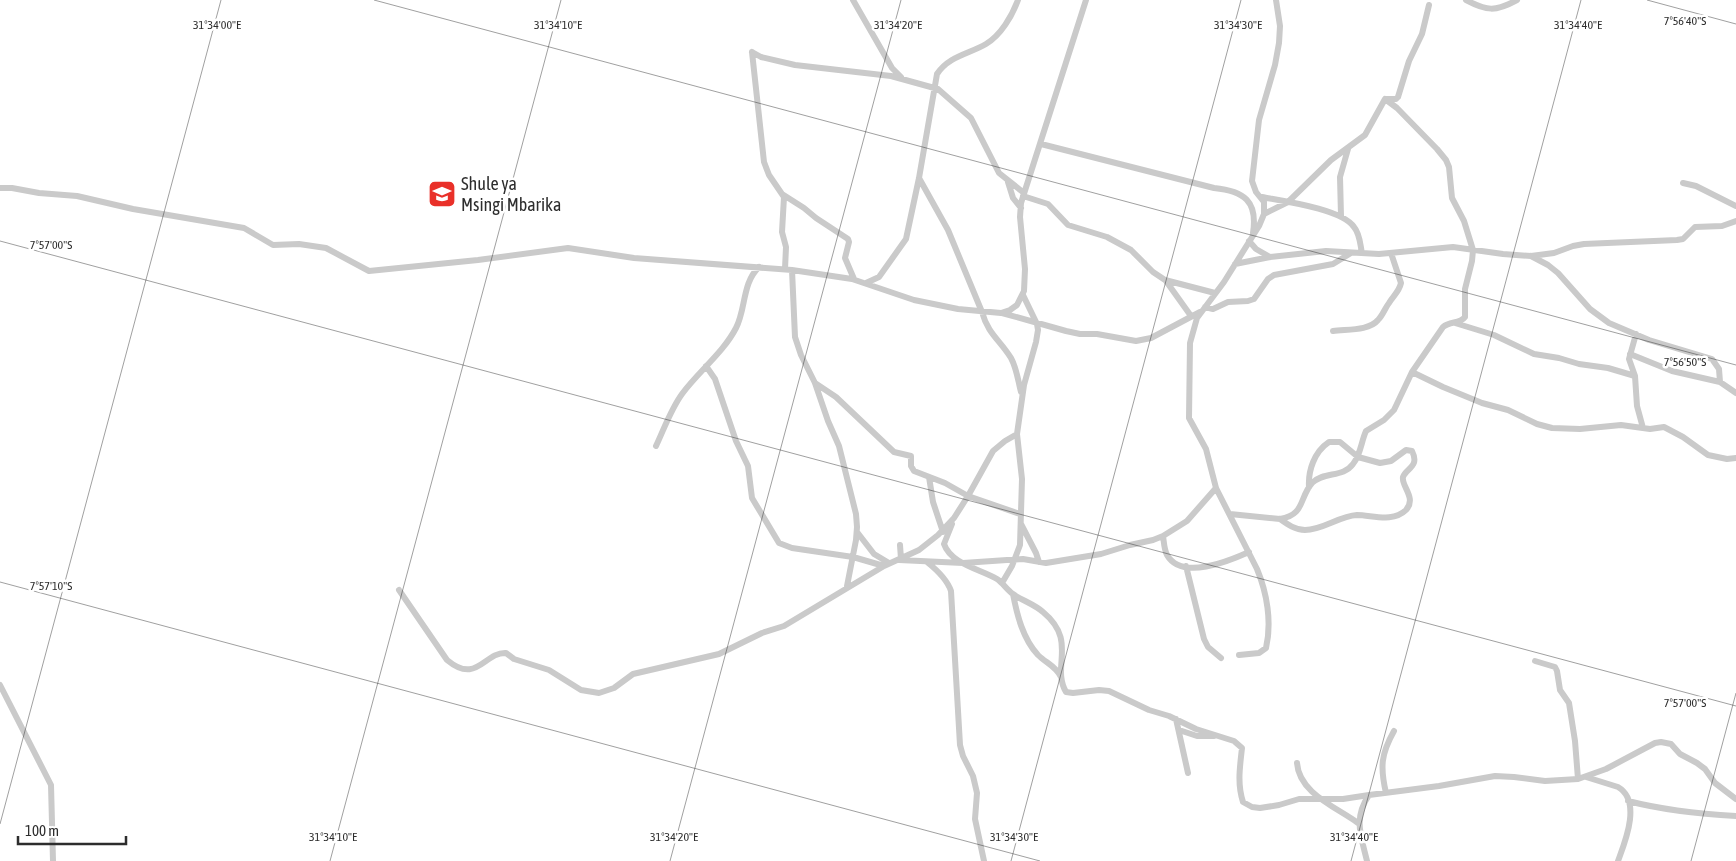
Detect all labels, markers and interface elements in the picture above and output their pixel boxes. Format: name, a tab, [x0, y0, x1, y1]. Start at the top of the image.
text: 7°56'40"S	[1664, 14, 1706, 28]
text: 31°34'00"E	[193, 18, 241, 32]
text: 31°34'10"E	[534, 18, 582, 32]
text: 31°34'20"E	[874, 18, 922, 32]
text: 31°34'30"E	[1214, 18, 1262, 32]
text: 31°34'40"E	[1554, 18, 1602, 32]
place label: Shule ya Msingi Mbarika	[461, 173, 561, 215]
school or university icon: Shule ya Msingi Mbarika	[427, 179, 457, 209]
text: 7°57'00"S	[30, 238, 72, 252]
text: 7°56'50"S	[1664, 355, 1706, 369]
text: 7°57'10"S	[30, 579, 72, 593]
text: 7°57'00"S	[1664, 696, 1706, 710]
scale bar	[18, 814, 125, 846]
text: 100 m	[25, 822, 59, 839]
text: 31°34'10"E	[309, 830, 357, 844]
text: 31°34'20"E	[650, 830, 698, 844]
text: 31°34'30"E	[990, 830, 1038, 844]
text: 31°34'40"E	[1330, 830, 1378, 844]

